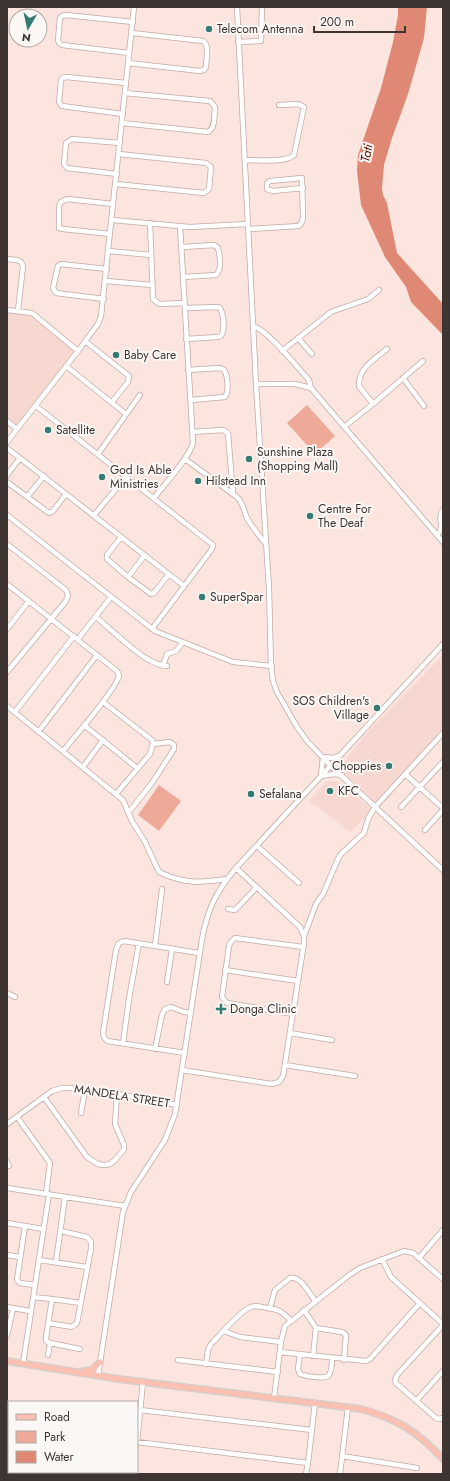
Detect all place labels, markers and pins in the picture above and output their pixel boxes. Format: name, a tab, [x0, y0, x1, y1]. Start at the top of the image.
place label: Telecom Antenna	[217, 20, 304, 38]
marker: Telecom Antenna	[204, 24, 214, 34]
place label: Baby Care	[124, 346, 176, 364]
marker: Baby Care	[111, 350, 121, 360]
place label: Satellite	[56, 421, 95, 439]
marker: Satellite	[43, 425, 53, 435]
place label: Sunshine Plaza (Shopping Mall)	[257, 443, 338, 475]
marker: Sunshine Plaza (Shopping Mall)	[244, 454, 254, 464]
place label: God Is Able Ministries	[110, 461, 171, 493]
marker: God Is Able Ministries	[97, 472, 107, 482]
place label: Hilstead Inn	[206, 472, 266, 490]
marker: Hilstead Inn	[193, 476, 203, 486]
place label: Centre For The Deaf	[318, 500, 372, 532]
marker: Centre For The Deaf	[305, 511, 315, 521]
place label: SuperSpar	[210, 588, 264, 606]
marker: SuperSpar	[197, 592, 207, 602]
place label: SOS Children's Village	[292, 692, 369, 724]
marker: SOS Children's Village	[372, 703, 382, 713]
place label: Choppies	[332, 757, 381, 775]
marker: Choppies	[384, 761, 394, 771]
place label: KFC	[338, 782, 359, 800]
place label: Sefalana	[259, 785, 302, 803]
marker: KFC	[325, 786, 335, 796]
marker: Sefalana	[246, 789, 256, 799]
place label: Donga Clinic	[230, 1000, 297, 1018]
marker: Donga Clinic	[215, 1003, 227, 1015]

